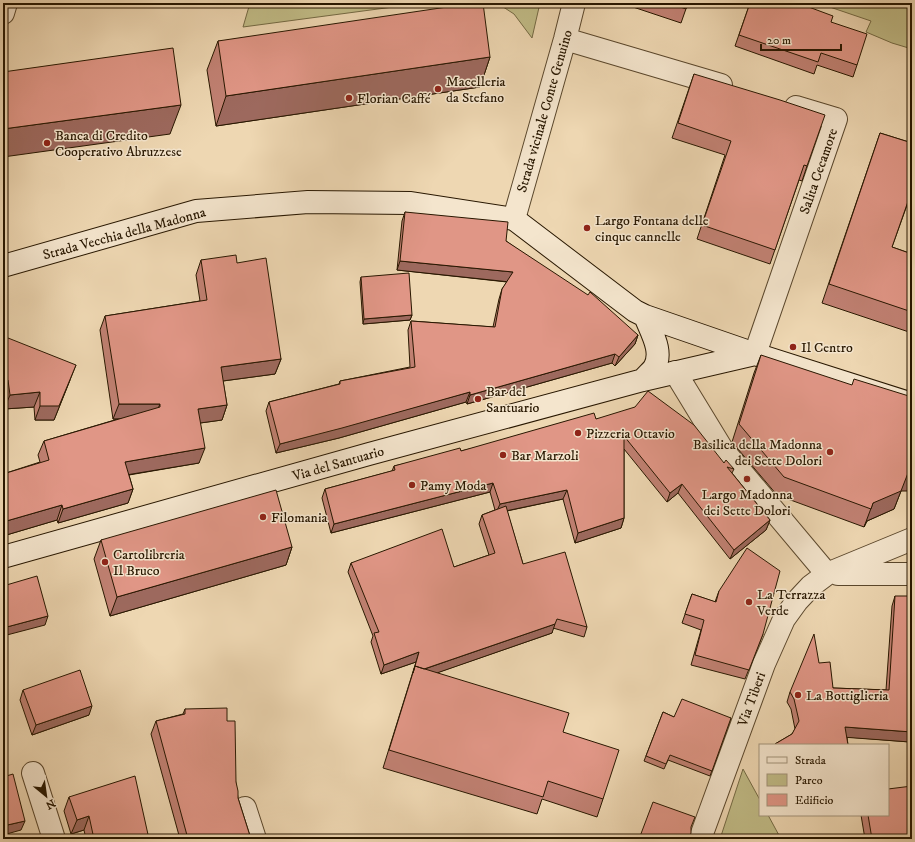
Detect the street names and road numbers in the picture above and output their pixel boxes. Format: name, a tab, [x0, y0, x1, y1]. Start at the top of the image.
street label: Strada vicinale Conte Genuino	[513, 28, 577, 195]
street label: Salita Cecamore	[796, 126, 842, 217]
street label: Strada Vecchia della Madonna	[41, 204, 208, 264]
street label: Via del Santuario	[289, 442, 386, 486]
street label: Via Tiberi	[733, 669, 770, 730]

